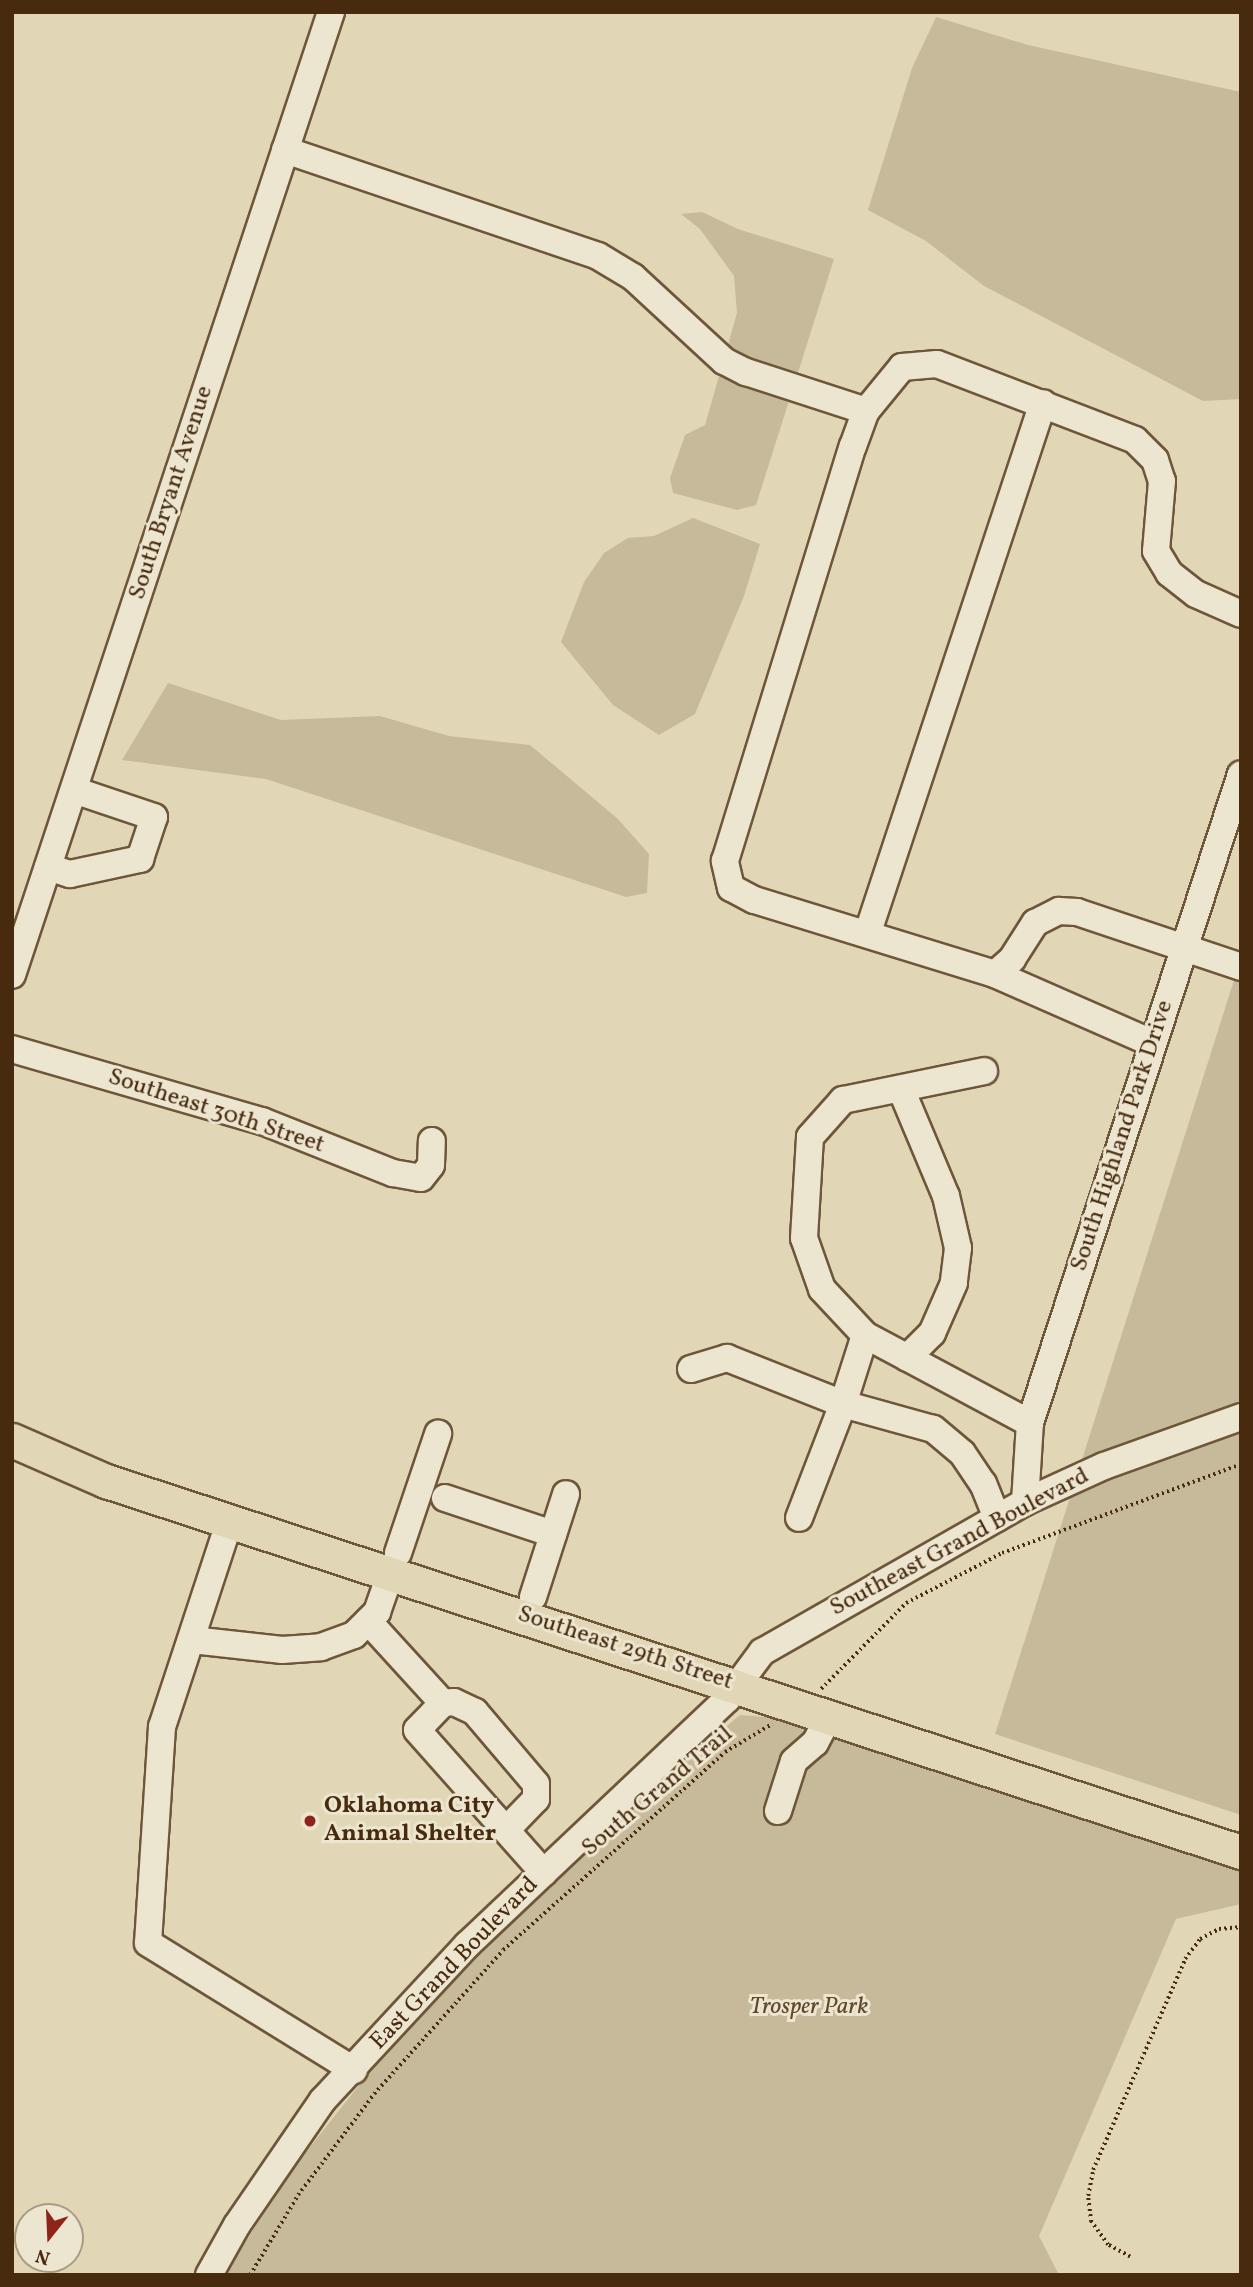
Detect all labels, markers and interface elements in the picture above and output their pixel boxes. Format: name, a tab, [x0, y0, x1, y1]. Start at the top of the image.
street label: South Bryant Avenue	[124, 382, 220, 604]
street label: South Highland Park Drive	[1066, 997, 1180, 1275]
street label: Southeast 30th Street	[104, 1063, 328, 1161]
street label: Southeast Grand Boulevard	[826, 1462, 1094, 1624]
street label: Southeast 29th Street	[514, 1601, 736, 1697]
street label: South Grand Trail	[576, 1720, 740, 1864]
place label: Oklahoma City Animal Shelter	[324, 1793, 496, 1849]
marker: Oklahoma City Animal Shelter	[302, 1813, 318, 1829]
street label: East Grand Boulevard	[365, 1871, 545, 2057]
park label: Trosper Park	[750, 1994, 868, 2022]
north arrow	[14, 2203, 84, 2273]
text: N	[33, 2242, 54, 2271]

